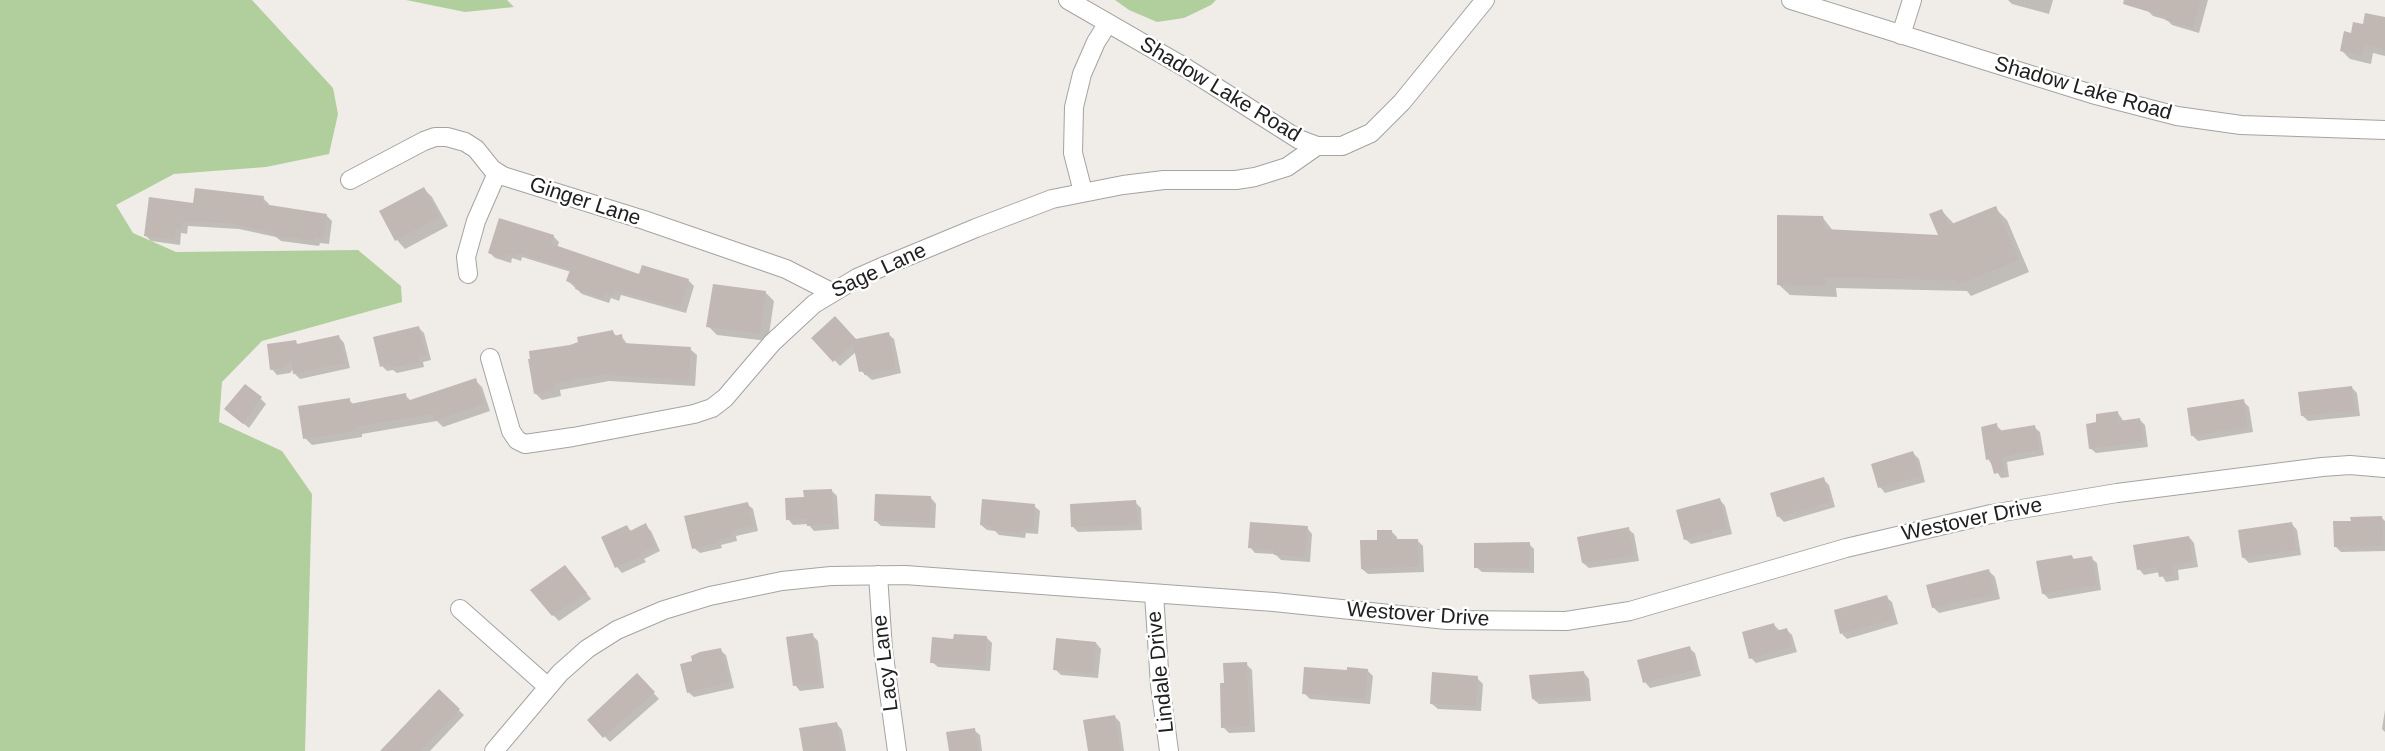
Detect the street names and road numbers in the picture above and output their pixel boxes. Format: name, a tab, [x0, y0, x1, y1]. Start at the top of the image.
street label: Shadow Lake Road	[1135, 32, 1305, 148]
street label: Shadow Lake Road	[1991, 52, 2175, 126]
street label: Ginger Lane	[526, 172, 644, 232]
street label: Sage Lane	[828, 238, 930, 304]
street label: Westover Drive	[1899, 493, 2045, 547]
street label: Westover Drive	[1346, 597, 1490, 633]
street label: Lindale Drive	[1142, 610, 1180, 734]
street label: Lacy Lane	[868, 613, 904, 713]

